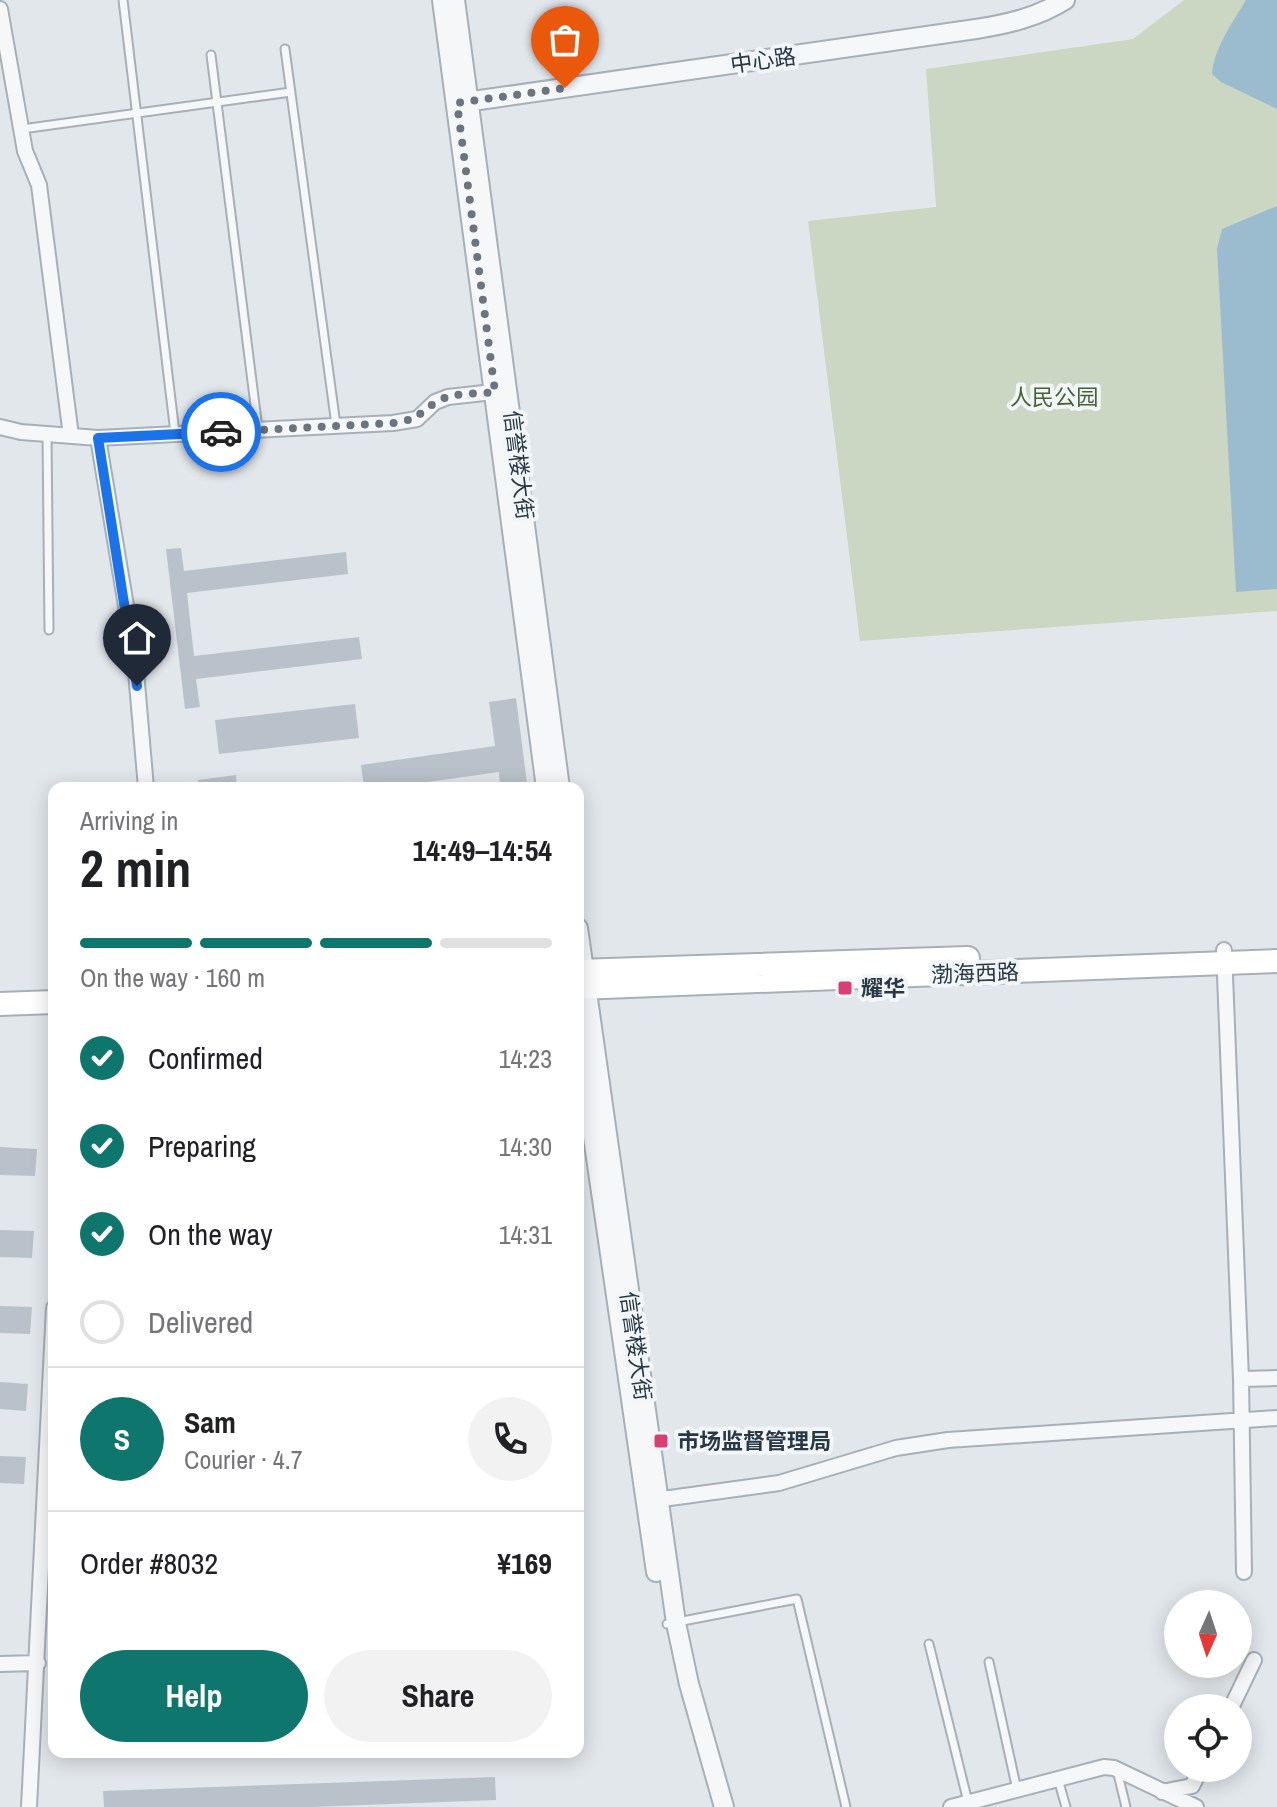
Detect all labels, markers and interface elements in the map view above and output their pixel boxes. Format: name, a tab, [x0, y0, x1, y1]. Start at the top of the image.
pin	[531, 6, 599, 88]
icon: bag	[543, 18, 587, 62]
street label: 中心路	[728, 41, 798, 79]
park label: 人民公园	[1010, 382, 1098, 412]
courier	[181, 392, 261, 472]
street label: 信誉楼大街	[497, 409, 541, 521]
icon: car	[199, 410, 243, 454]
pin	[103, 604, 171, 686]
icon: home	[115, 616, 159, 660]
text: Arriving in	[80, 803, 178, 838]
text: 14:49–14:54	[413, 830, 552, 870]
text: 2 min	[80, 833, 191, 903]
street label: 渤海西路	[930, 956, 1020, 990]
text: On the way · 160 m	[80, 960, 265, 995]
place label: 耀华	[861, 973, 905, 1003]
marker: 耀华	[836, 979, 854, 997]
icon: check	[80, 1036, 124, 1080]
text: Confirmed	[148, 1038, 263, 1078]
text: 14:23	[499, 1041, 552, 1076]
icon: check	[80, 1124, 124, 1168]
text: Preparing	[148, 1126, 256, 1166]
text: 14:30	[499, 1129, 552, 1164]
icon: check	[80, 1212, 124, 1256]
text: On the way	[148, 1214, 272, 1254]
text: 14:31	[499, 1217, 552, 1252]
street label: 信誉楼大街	[613, 1289, 659, 1403]
text: Delivered	[148, 1302, 253, 1342]
button: phone	[468, 1397, 552, 1481]
text: Sam	[184, 1402, 236, 1442]
text: S	[114, 1419, 130, 1459]
place label: 市场监督管理局	[677, 1426, 831, 1456]
marker: 市场监督管理局	[652, 1432, 670, 1450]
text: Courier · 4.7	[184, 1442, 303, 1477]
text: Order #8032	[80, 1543, 218, 1583]
text: ¥169	[497, 1543, 552, 1583]
north arrow	[1164, 1590, 1252, 1678]
map controls	[1164, 1590, 1252, 1782]
button: Help	[80, 1650, 308, 1742]
button: Share	[324, 1650, 552, 1742]
button: locate	[1164, 1694, 1252, 1782]

